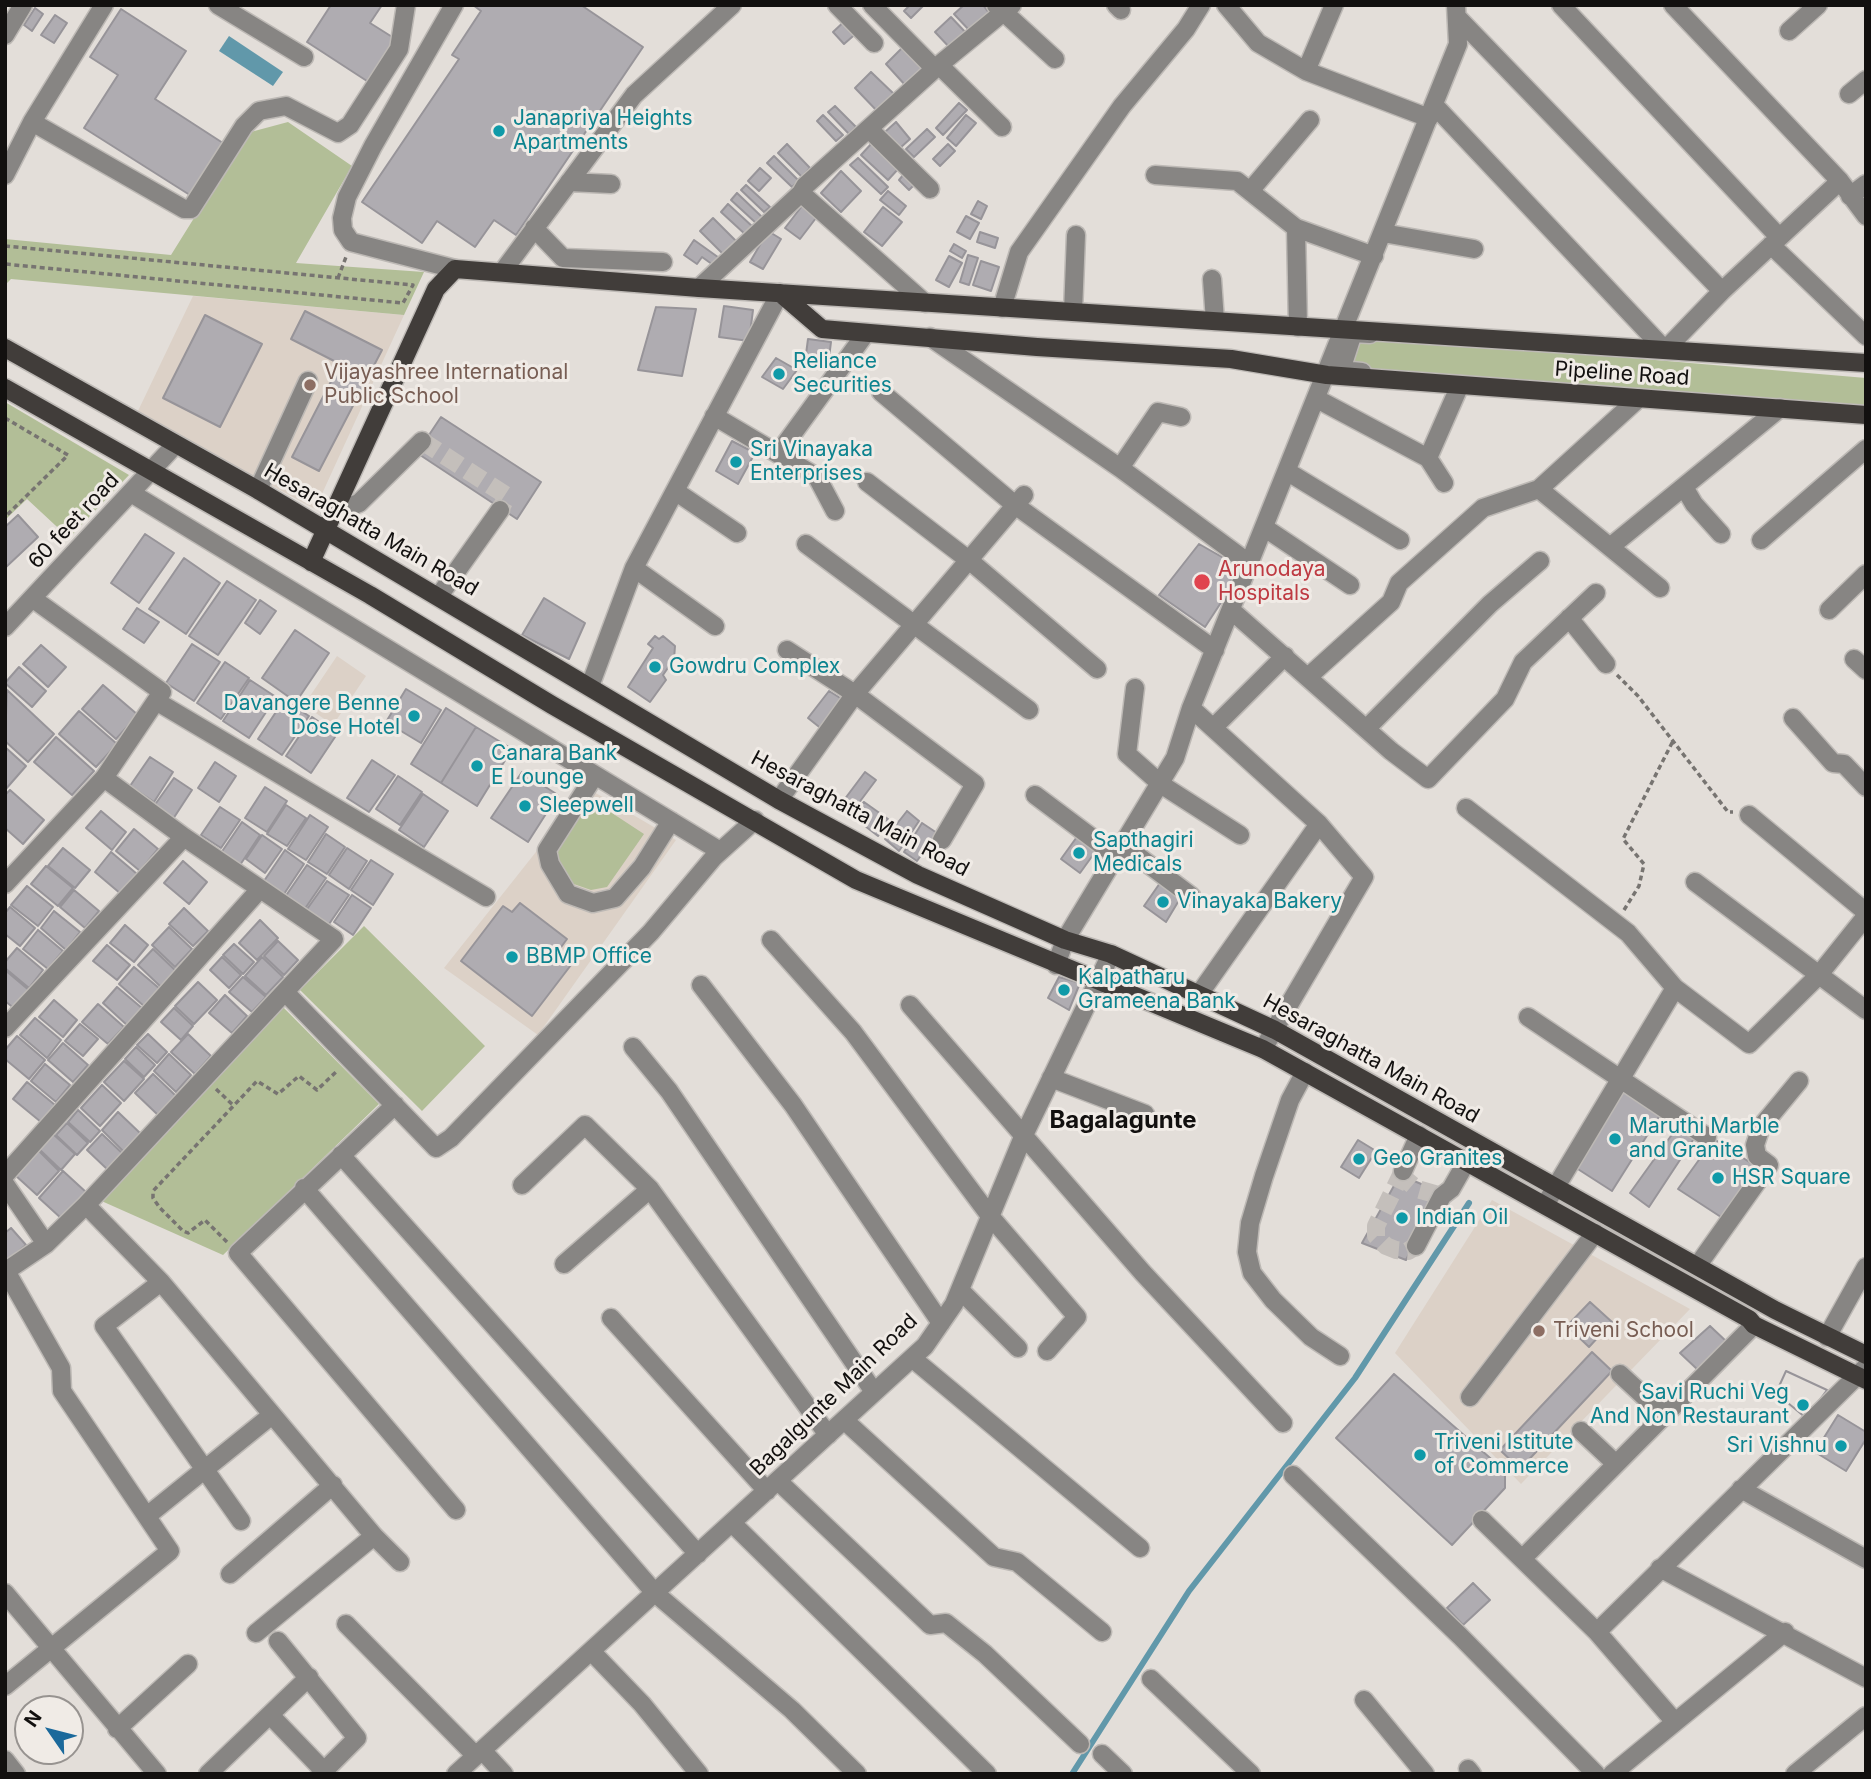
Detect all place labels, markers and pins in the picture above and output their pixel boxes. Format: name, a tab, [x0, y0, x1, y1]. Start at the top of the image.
place label: Janapriya Heights Apartments	[513, 106, 693, 156]
marker: Janapriya Heights Apartments	[491, 123, 507, 139]
place label: Reliance Securities	[793, 349, 892, 399]
place label: Vijayashree International Public School	[324, 360, 568, 410]
marker: Reliance Securities	[771, 366, 787, 382]
marker: Vijayashree International Public School	[302, 377, 318, 393]
place label: Sri Vinayaka Enterprises	[750, 437, 873, 487]
marker: Sri Vinayaka Enterprises	[728, 454, 744, 470]
place label: Arunodaya Hospitals	[1218, 557, 1326, 607]
marker: Arunodaya Hospitals	[1192, 572, 1212, 592]
place label: Gowdru Complex	[669, 654, 840, 680]
marker: Gowdru Complex	[647, 659, 663, 675]
place label: Davangere Benne Dose Hotel	[224, 691, 400, 741]
marker: Davangere Benne Dose Hotel	[406, 708, 422, 724]
place label: Canara Bank E Lounge	[491, 741, 617, 791]
marker: Canara Bank E Lounge	[469, 758, 485, 774]
place label: Sleepwell	[539, 793, 634, 819]
marker: Sleepwell	[517, 798, 533, 814]
place label: Sapthagiri Medicals	[1093, 828, 1193, 878]
marker: Sapthagiri Medicals	[1071, 845, 1087, 861]
place label: Vinayaka Bakery	[1177, 889, 1342, 915]
marker: Vinayaka Bakery	[1155, 894, 1171, 910]
place label: BBMP Office	[526, 944, 652, 970]
marker: BBMP Office	[504, 949, 520, 965]
place label: Kalpatharu Grameena Bank	[1078, 965, 1236, 1015]
marker: Kalpatharu Grameena Bank	[1056, 982, 1072, 998]
place label: Maruthi Marble and Granite	[1629, 1114, 1780, 1164]
marker: Maruthi Marble and Granite	[1607, 1131, 1623, 1147]
place label: Geo Granites	[1373, 1146, 1502, 1172]
marker: Geo Granites	[1351, 1151, 1367, 1167]
place label: HSR Square	[1732, 1165, 1851, 1191]
marker: HSR Square	[1710, 1170, 1726, 1186]
place label: Indian Oil	[1416, 1205, 1508, 1231]
marker: Indian Oil	[1394, 1210, 1410, 1226]
place label: Triveni School	[1553, 1318, 1694, 1344]
marker: Triveni School	[1531, 1323, 1547, 1339]
place label: Savi Ruchi Veg And Non Restaurant	[1590, 1380, 1789, 1430]
marker: Savi Ruchi Veg And Non Restaurant	[1795, 1397, 1811, 1413]
place label: Triveni Istitute of Commerce	[1434, 1430, 1574, 1480]
place label: Sri Vishnu	[1726, 1433, 1827, 1459]
marker: Sri Vishnu	[1833, 1438, 1849, 1454]
marker: Triveni Istitute of Commerce	[1412, 1447, 1428, 1463]

